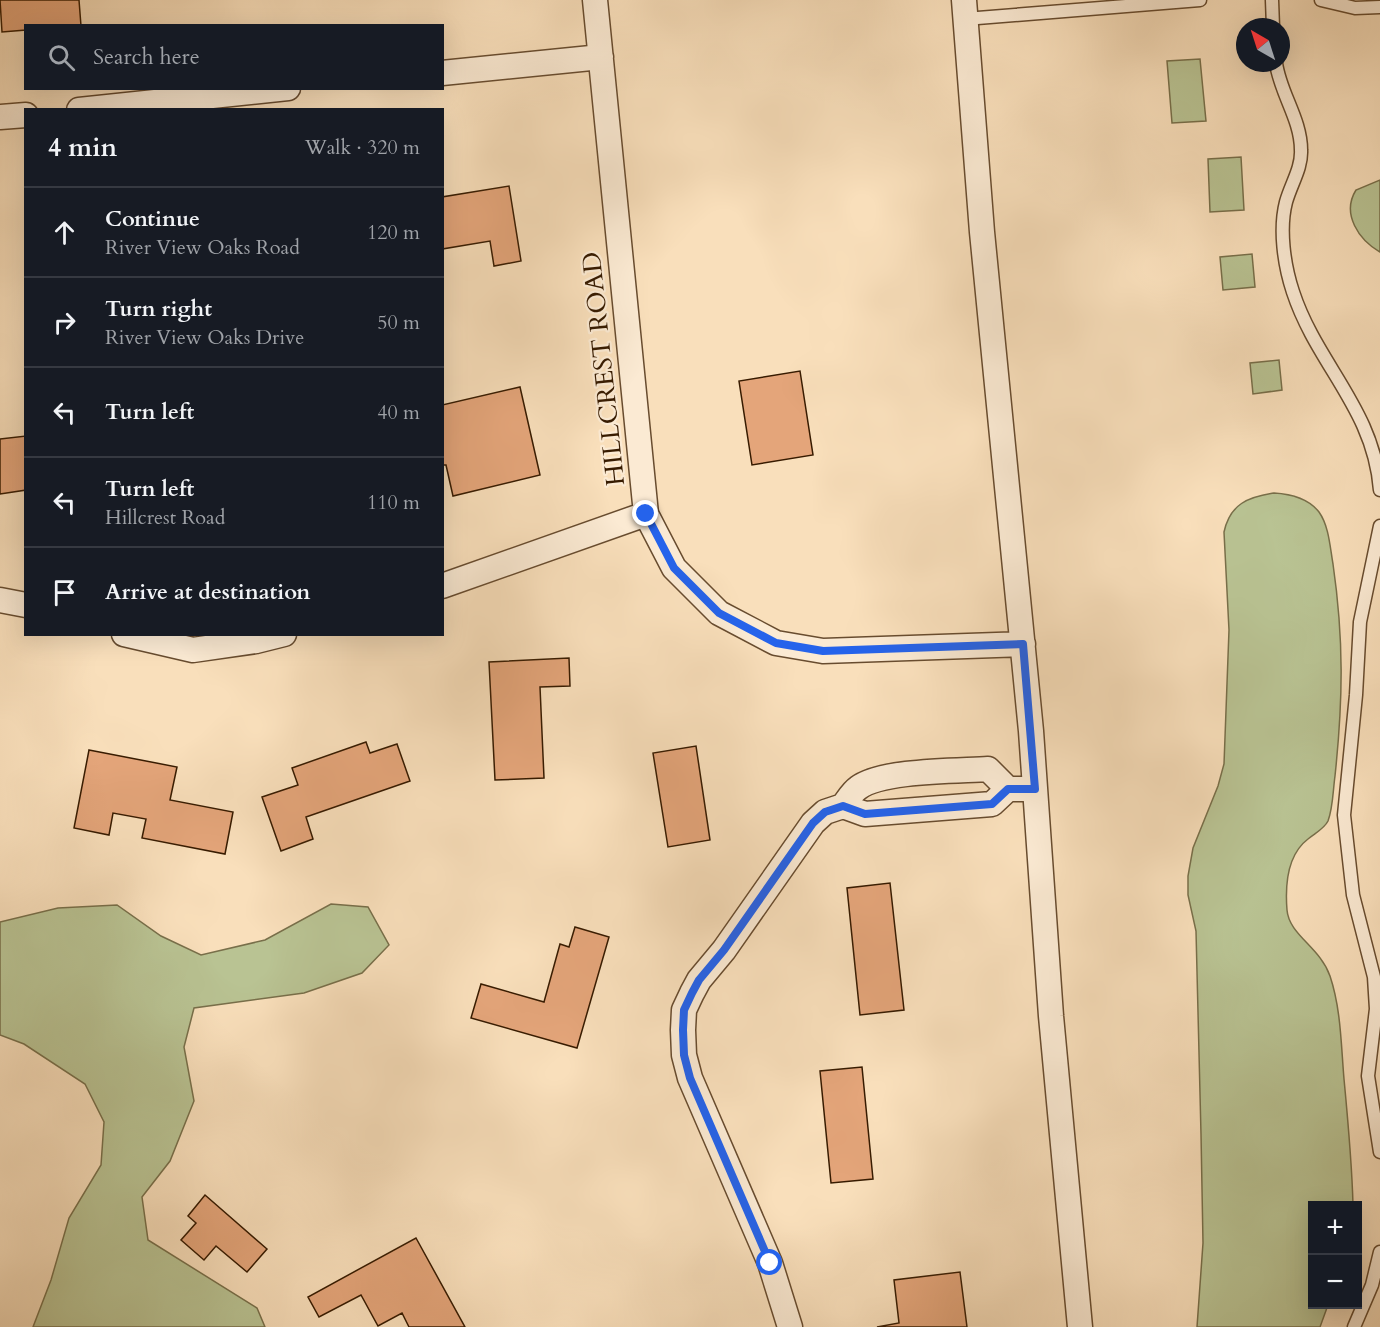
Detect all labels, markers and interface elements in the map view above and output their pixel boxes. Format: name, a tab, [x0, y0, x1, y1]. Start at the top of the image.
north arrow	[1236, 18, 1290, 72]
search box	[24, 24, 444, 90]
icon: search	[45, 41, 78, 74]
text: Search here	[93, 42, 200, 72]
text: 4 min	[48, 130, 117, 165]
text: Walk · 320 m	[305, 134, 420, 161]
text: Continue	[105, 204, 200, 234]
icon: ahead	[48, 216, 81, 249]
text: 120 m	[367, 219, 420, 246]
text: River View Oaks Road	[105, 234, 300, 261]
street label: HILLCREST ROAD	[574, 250, 633, 488]
text: Turn right	[105, 294, 212, 324]
icon: right	[48, 306, 81, 339]
text: 50 m	[377, 309, 420, 336]
text: River View Oaks Drive	[105, 324, 304, 351]
icon: left	[48, 396, 81, 429]
text: Turn left	[105, 397, 194, 427]
text: 40 m	[377, 399, 420, 426]
text: Turn left	[105, 474, 194, 504]
icon: left	[48, 486, 81, 519]
text: 110 m	[367, 489, 420, 516]
route end	[632, 500, 658, 526]
text: Hillcrest Road	[105, 504, 225, 531]
icon: arrive	[48, 576, 81, 609]
text: Arrive at destination	[105, 577, 310, 607]
map controls	[1308, 1201, 1362, 1309]
button: +	[1308, 1201, 1362, 1255]
route start	[756, 1249, 782, 1275]
button: −	[1308, 1255, 1362, 1309]

